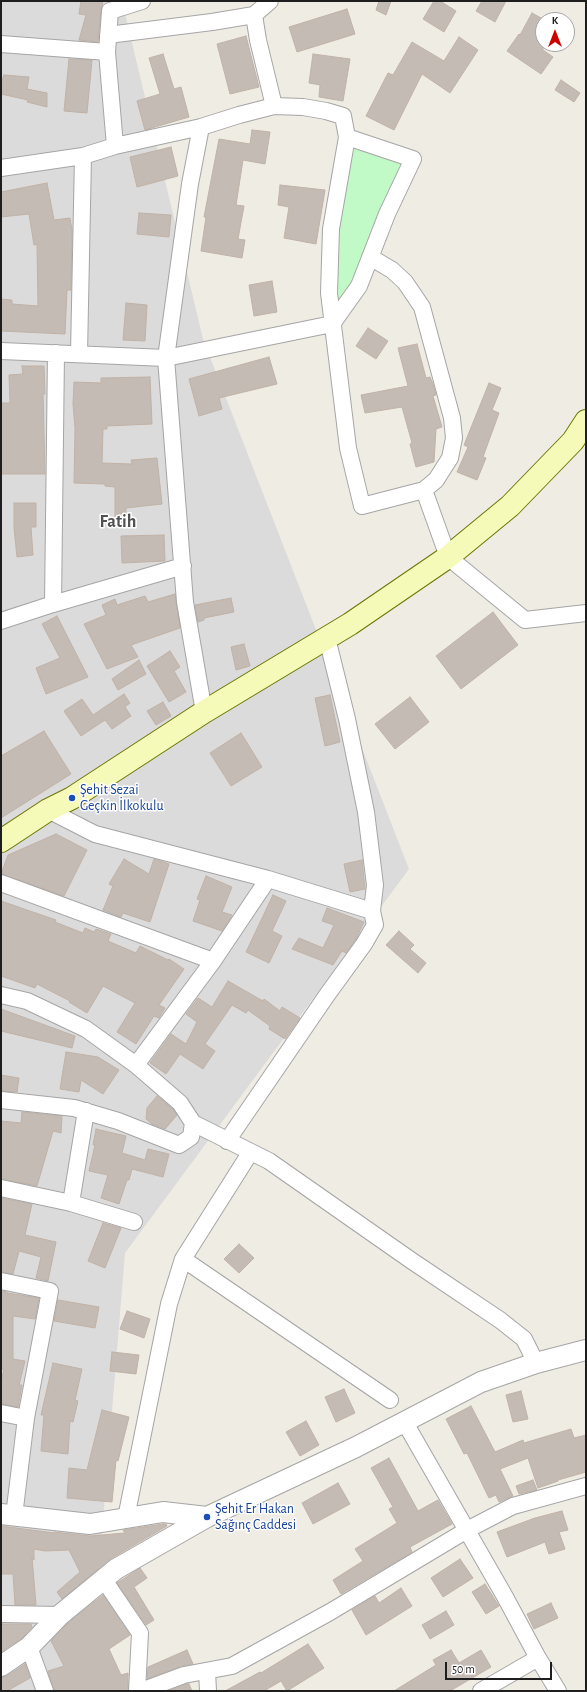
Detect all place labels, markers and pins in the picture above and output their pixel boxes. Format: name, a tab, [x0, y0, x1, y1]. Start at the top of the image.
place label: Şehit Sezai Geçkin İlkokulu	[80, 782, 164, 814]
marker: Şehit Sezai Geçkin İlkokulu	[67, 793, 77, 803]
place label: Şehit Er Hakan Sağınç Caddesi	[215, 1501, 296, 1534]
marker: Şehit Er Hakan Sağınç Caddesi	[202, 1512, 212, 1522]

